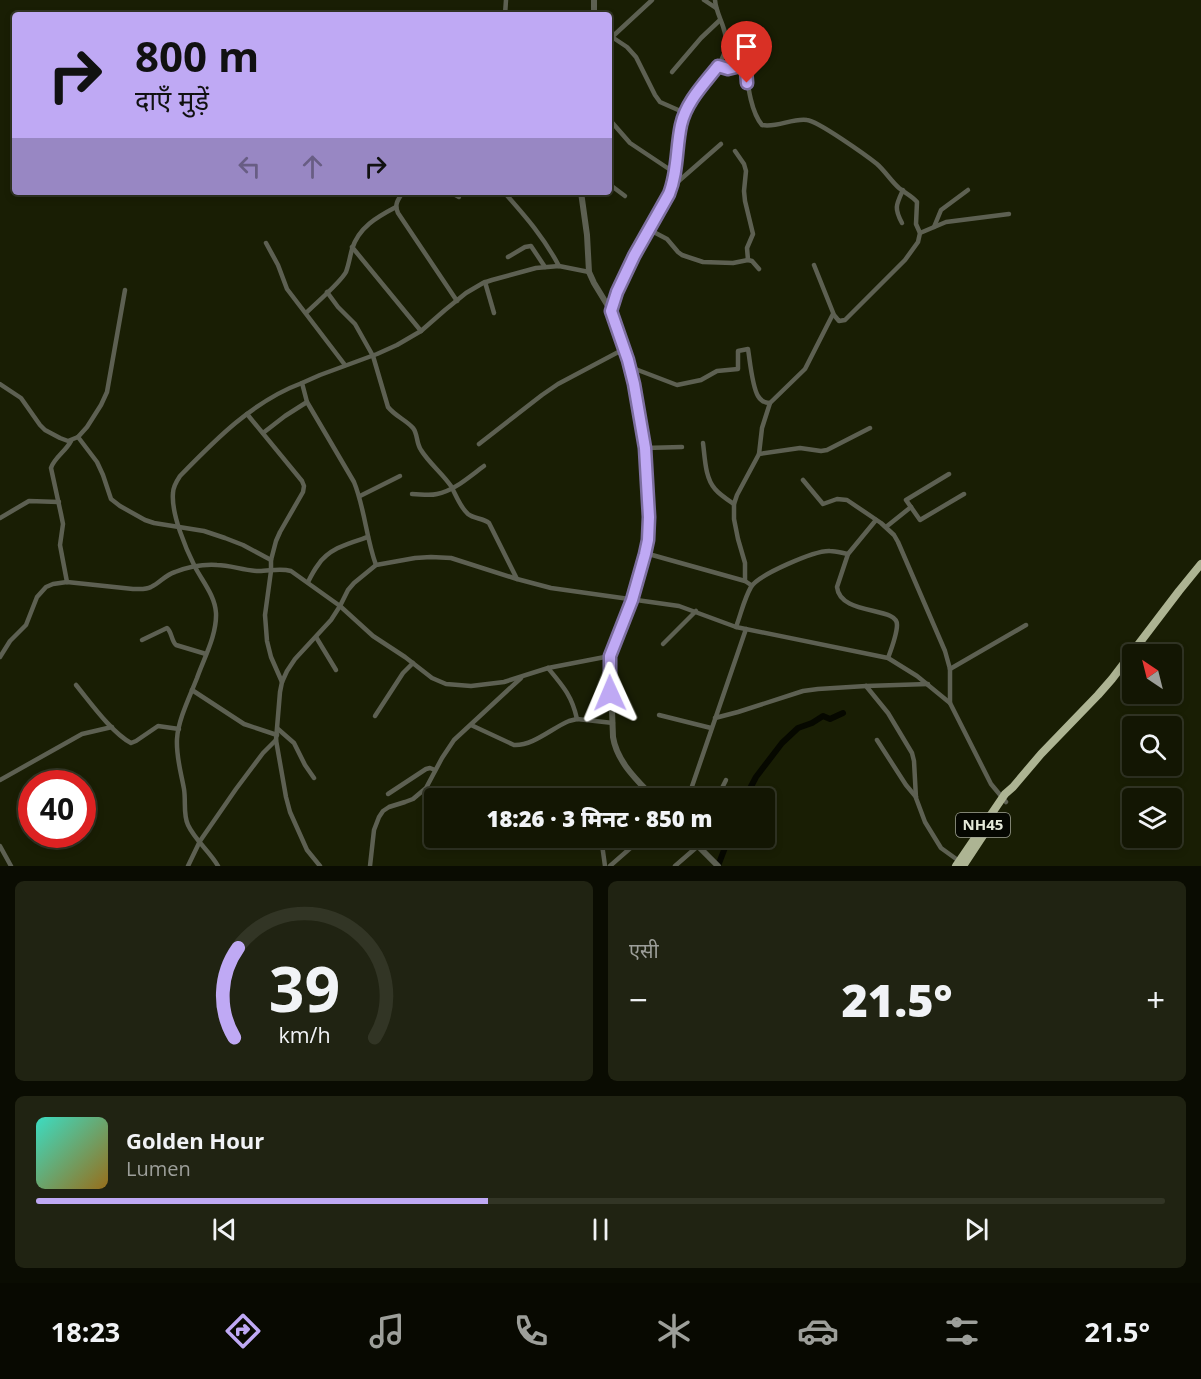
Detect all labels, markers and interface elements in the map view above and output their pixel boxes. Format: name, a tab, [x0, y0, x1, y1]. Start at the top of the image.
pin	[721, 21, 772, 83]
text: 800 m	[135, 27, 259, 84]
icon: arrive	[730, 30, 763, 63]
icon: right	[36, 36, 114, 114]
text: दाएँ मुड़ें	[135, 81, 209, 118]
icon: left	[233, 150, 266, 183]
icon: ahead	[296, 150, 329, 183]
icon: right	[359, 150, 392, 183]
north arrow	[1122, 644, 1182, 704]
map controls	[1122, 644, 1182, 848]
position arrow	[578, 661, 642, 725]
button: search	[1122, 716, 1182, 776]
speed limit sign: 40	[18, 770, 96, 848]
button: layers	[1122, 788, 1182, 848]
text: 18:26 · 3 मिनट · 850 m	[487, 803, 712, 833]
road number: NH45	[956, 813, 1010, 837]
text: एसी	[629, 937, 659, 964]
text: 39	[268, 945, 340, 1030]
text: 21.5°	[841, 969, 953, 1030]
text: −	[629, 977, 648, 1022]
text: +	[1146, 977, 1165, 1022]
text: km/h	[278, 1020, 330, 1049]
text: Golden Hour	[126, 1125, 264, 1155]
text: Lumen	[126, 1155, 191, 1182]
icon: previous	[208, 1213, 241, 1246]
icon: pause	[584, 1213, 617, 1246]
icon: next	[960, 1213, 993, 1246]
icon: directions	[222, 1310, 264, 1352]
icon: music	[366, 1310, 408, 1352]
icon: phone	[510, 1310, 552, 1352]
icon: climate	[653, 1310, 695, 1352]
icon: car	[797, 1310, 839, 1352]
icon: filters	[941, 1310, 983, 1352]
text: 18:23	[51, 1313, 120, 1350]
text: 21.5°	[1084, 1313, 1150, 1350]

